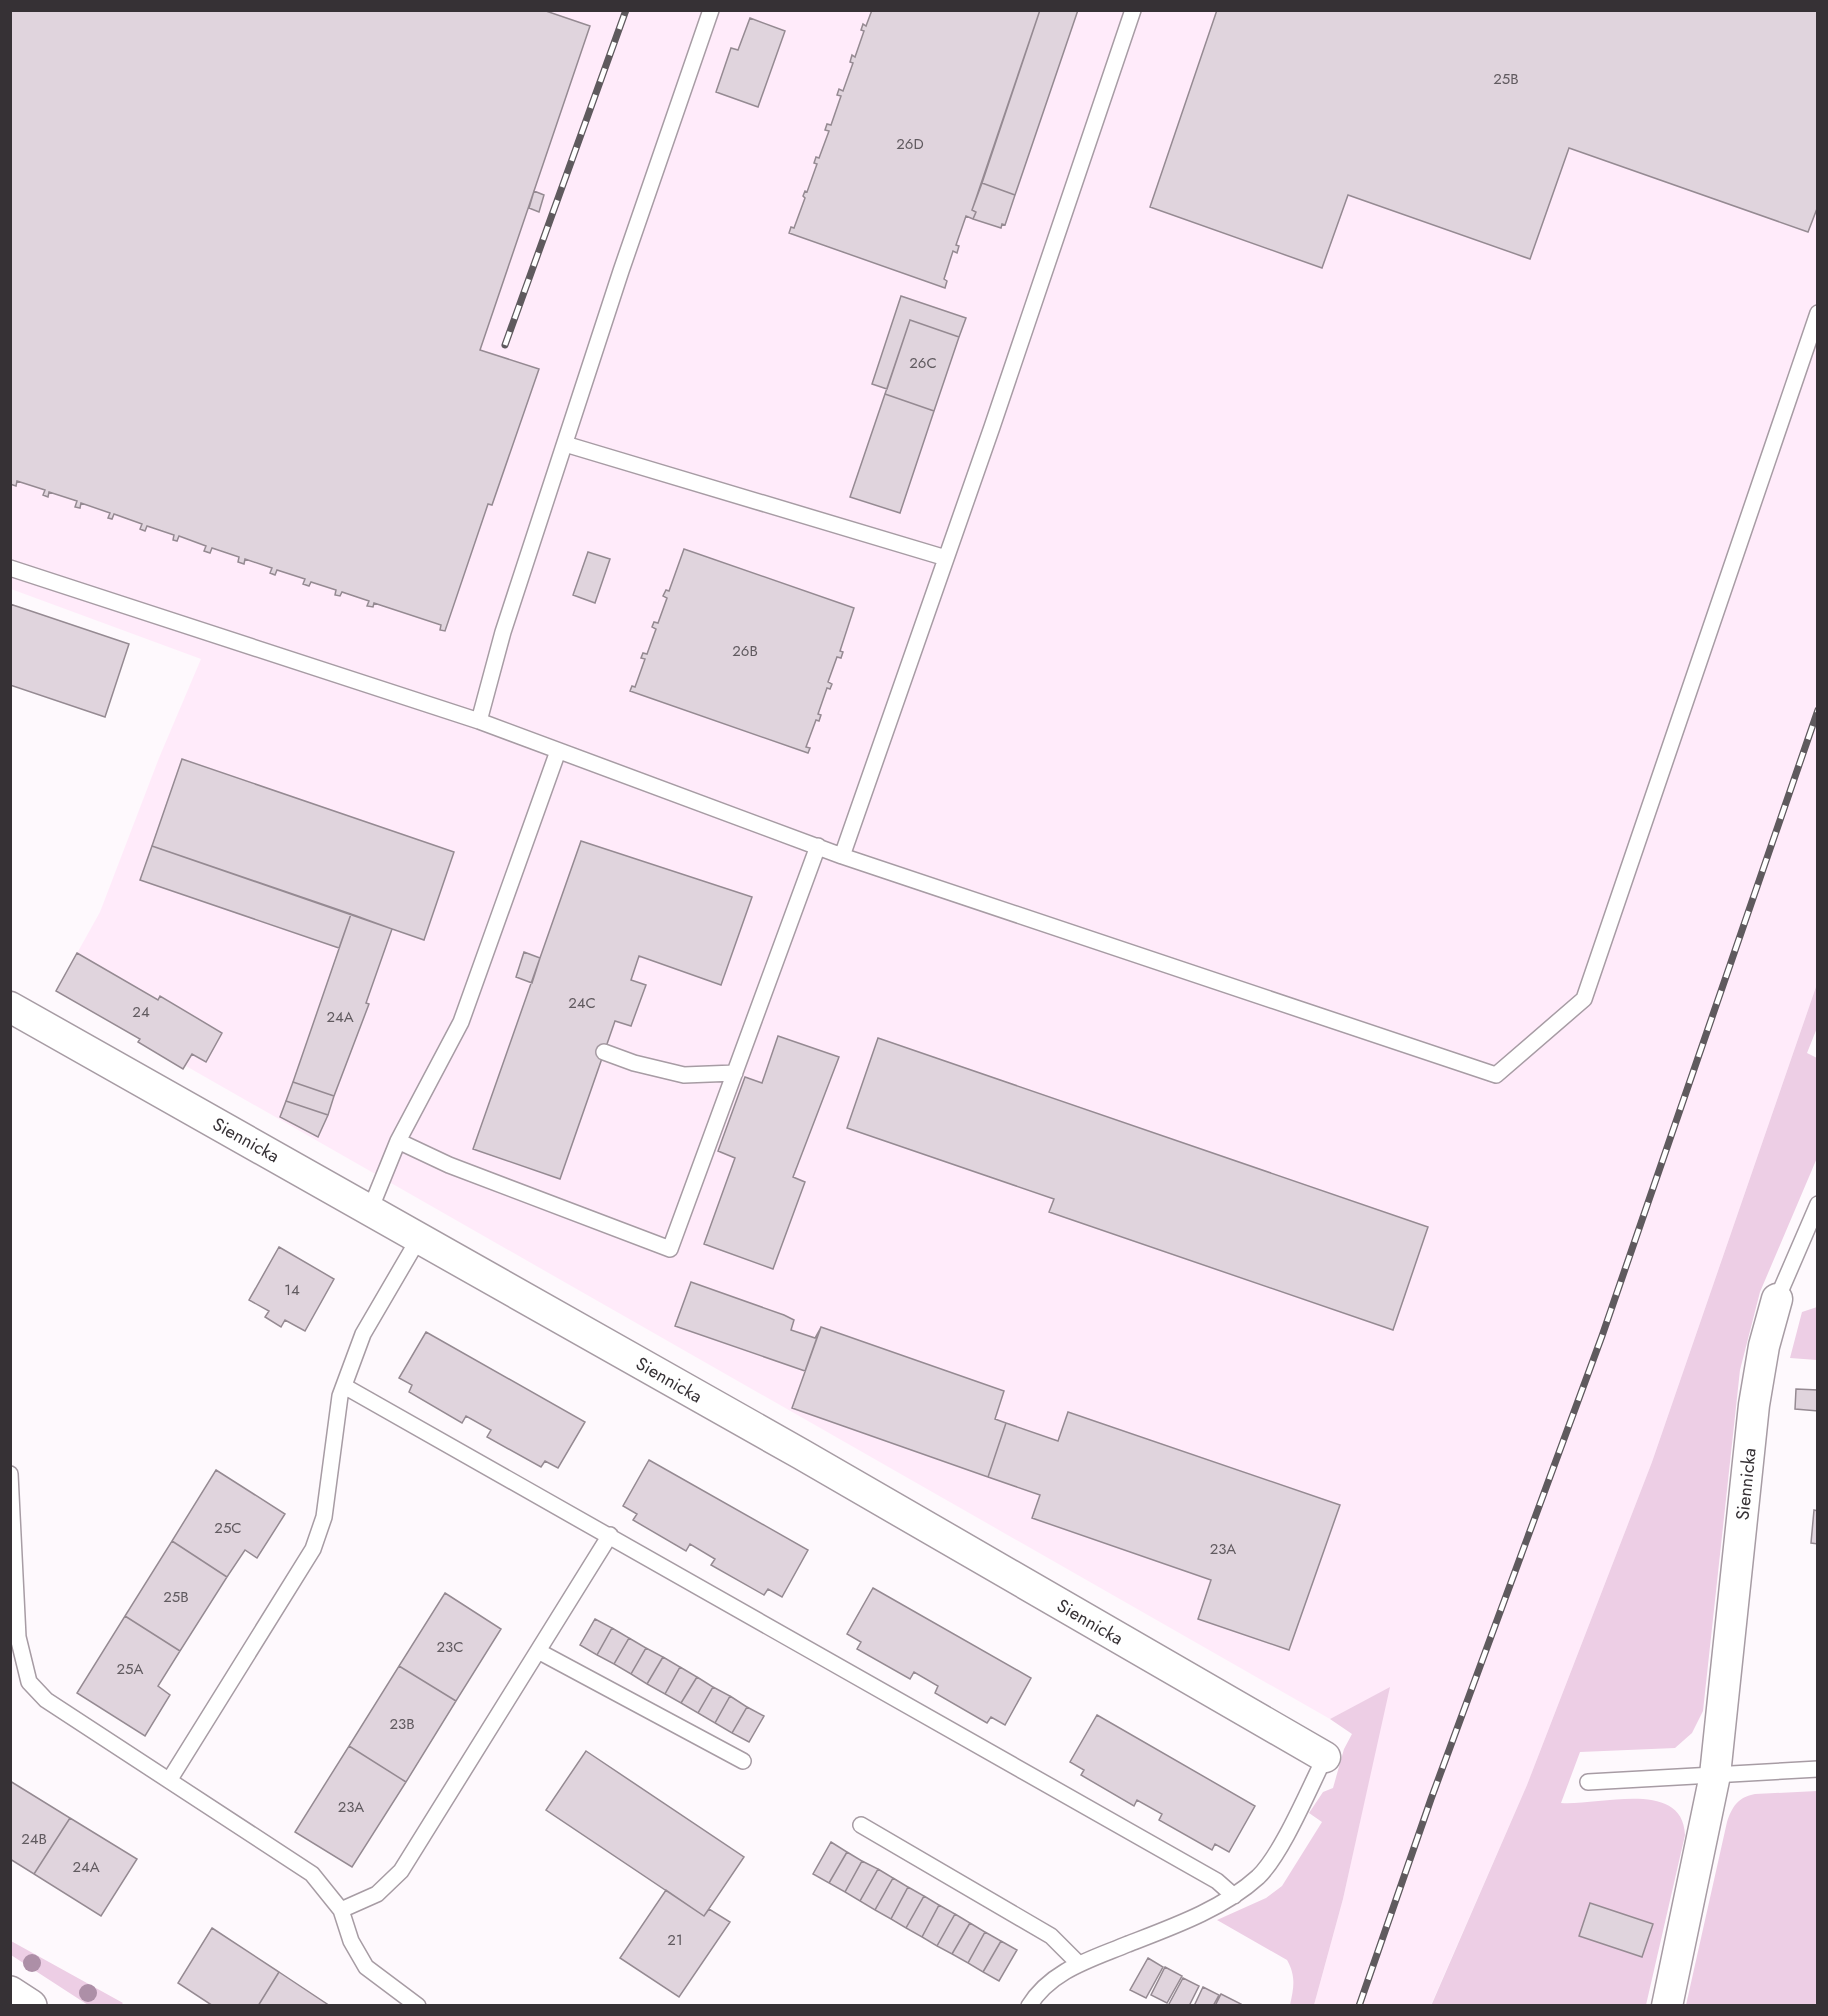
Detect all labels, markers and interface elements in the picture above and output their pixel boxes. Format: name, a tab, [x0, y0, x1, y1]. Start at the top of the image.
house number: 25B	[1493, 68, 1519, 90]
house number: 26D	[896, 133, 924, 155]
house number: 26C	[909, 352, 937, 374]
house number: 26B	[732, 640, 758, 662]
house number: 24C	[568, 992, 596, 1014]
house number: 24	[132, 1001, 150, 1023]
house number: 24A	[326, 1006, 354, 1028]
street label: Siennicka	[208, 1111, 284, 1169]
house number: 14	[284, 1279, 300, 1301]
street label: Siennicka	[631, 1351, 707, 1409]
street label: Siennicka	[1729, 1447, 1763, 1521]
house number: 25C	[214, 1517, 242, 1539]
house number: 23A	[1210, 1538, 1236, 1560]
house number: 25B	[163, 1586, 189, 1608]
street label: Siennicka	[1052, 1593, 1128, 1651]
house number: 23C	[436, 1636, 464, 1658]
house number: 25A	[117, 1658, 144, 1680]
house number: 23B	[389, 1713, 415, 1735]
house number: 23A	[338, 1796, 364, 1818]
house number: 24B	[21, 1828, 47, 1850]
house number: 24A	[72, 1856, 100, 1878]
house number: 21	[667, 1929, 683, 1951]

